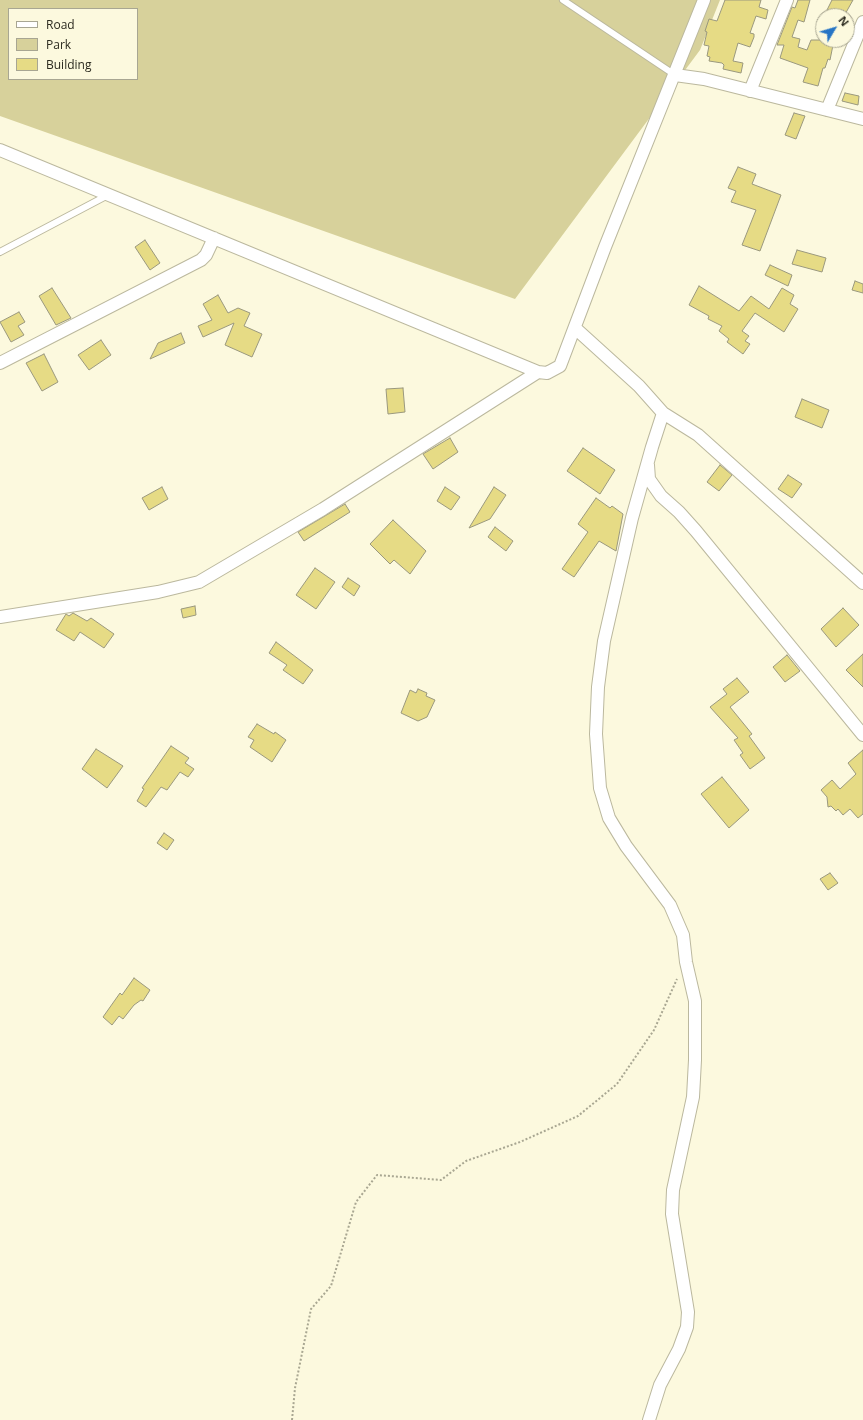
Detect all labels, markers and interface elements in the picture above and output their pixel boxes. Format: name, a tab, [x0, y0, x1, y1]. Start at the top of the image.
legend	[8, 8, 138, 80]
north arrow	[815, 8, 855, 48]
text: N	[835, 13, 853, 29]
text: Road	[46, 16, 75, 33]
text: Park	[46, 36, 71, 53]
text: Building	[46, 56, 91, 73]

